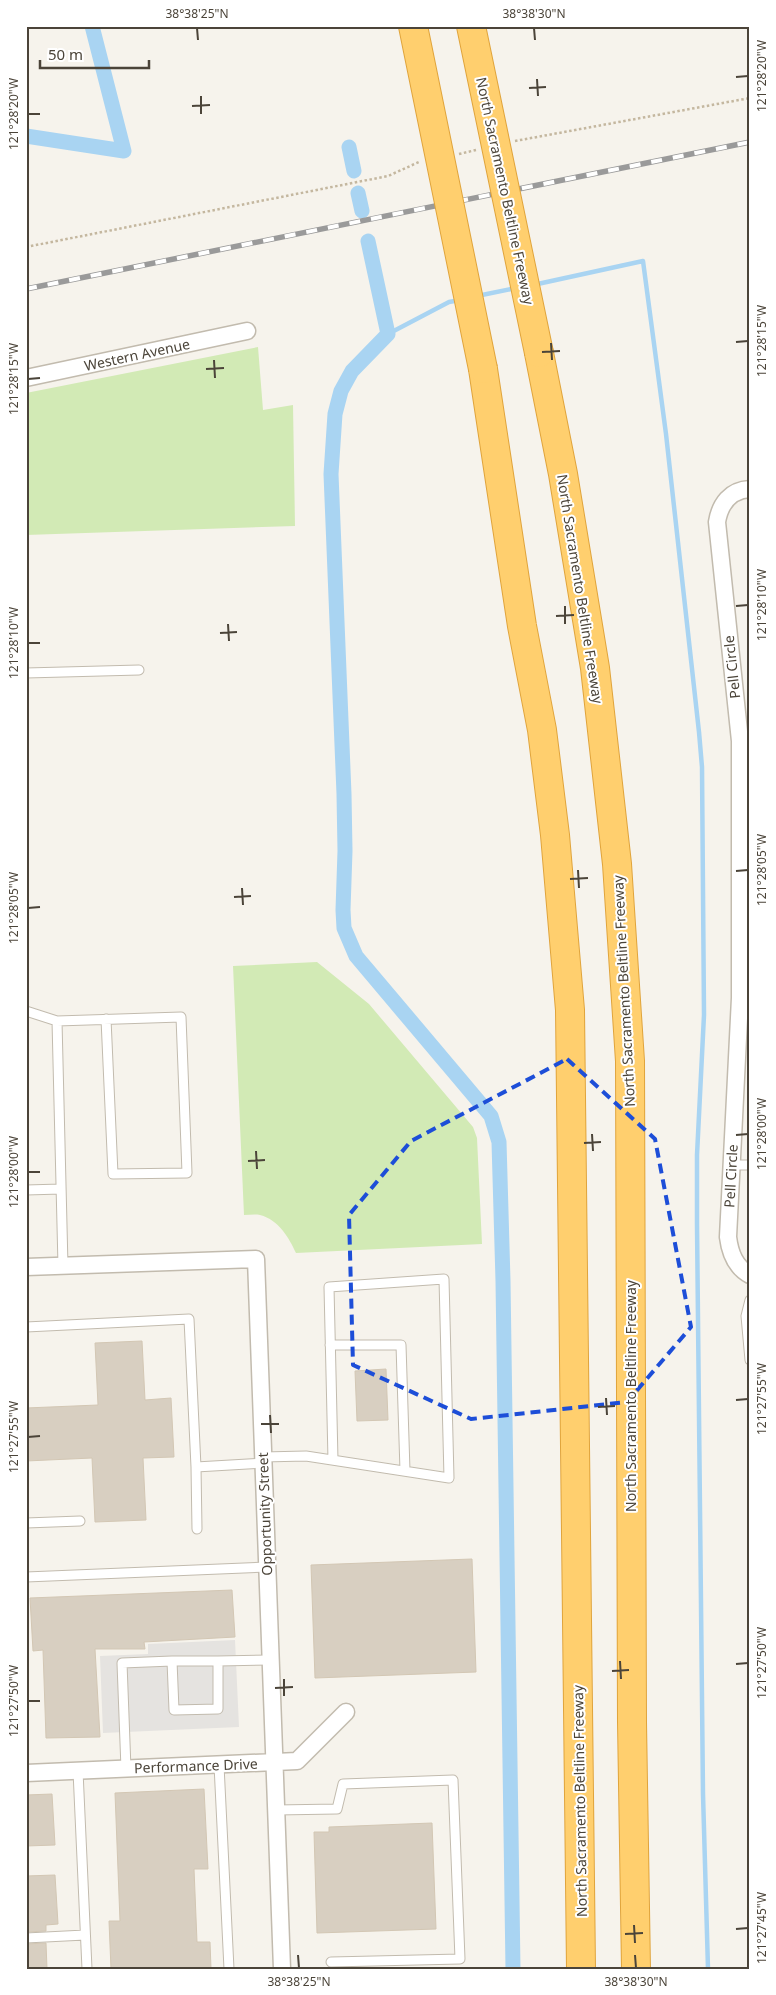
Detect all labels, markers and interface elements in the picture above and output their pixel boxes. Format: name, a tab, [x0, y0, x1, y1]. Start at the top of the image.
text: 38°38'25"N	[165, 5, 229, 22]
text: 38°38'30"N	[502, 5, 566, 22]
scale bar	[40, 38, 149, 70]
text: 121°28'20"W	[753, 40, 770, 112]
text: 50 m	[48, 44, 83, 64]
street label: North Sacramento Beltline Freeway	[472, 75, 539, 307]
text: 121°28'20"W	[5, 78, 22, 150]
text: 121°28'15"W	[753, 305, 770, 377]
street label: Western Avenue	[82, 334, 192, 375]
text: 121°28'15"W	[5, 343, 22, 415]
street label: North Sacramento Beltline Freeway	[553, 473, 608, 706]
text: 121°28'10"W	[753, 569, 770, 641]
text: 121°28'10"W	[5, 607, 22, 679]
street label: Pell Circle	[719, 634, 744, 700]
text: 121°28'05"W	[753, 834, 770, 906]
text: 121°28'05"W	[5, 872, 22, 944]
street label: North Sacramento Beltline Freeway	[608, 874, 639, 1107]
text: 121°28'00"W	[753, 1098, 770, 1170]
text: 121°28'00"W	[5, 1136, 22, 1208]
street label: Pell Circle	[719, 1144, 742, 1208]
street label: North Sacramento Beltline Freeway	[621, 1279, 640, 1512]
text: 121°27'55"W	[753, 1363, 770, 1435]
text: 121°27'55"W	[5, 1401, 22, 1473]
street label: Opportunity Street	[253, 1452, 276, 1576]
text: 121°27'50"W	[753, 1627, 770, 1699]
text: 121°27'50"W	[5, 1665, 22, 1737]
street label: North Sacramento Beltline Freeway	[568, 1684, 591, 1917]
street label: Performance Drive	[134, 1754, 258, 1777]
text: 121°27'45"W	[753, 1892, 770, 1964]
text: 38°38'25"N	[267, 1973, 331, 1990]
text: 38°38'30"N	[604, 1973, 668, 1990]

